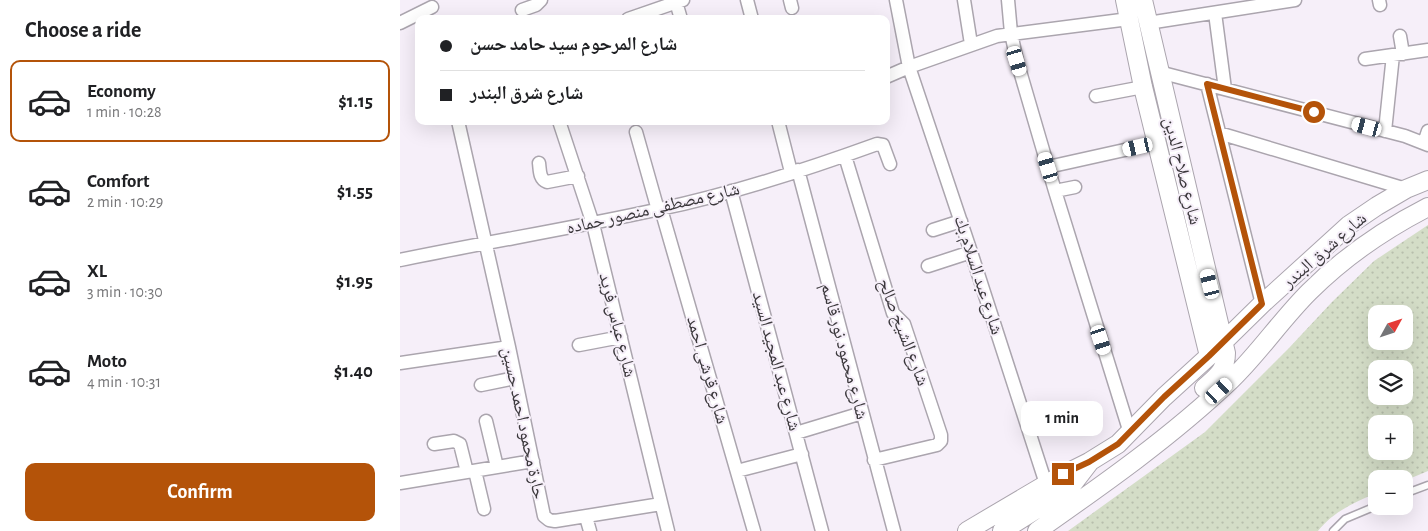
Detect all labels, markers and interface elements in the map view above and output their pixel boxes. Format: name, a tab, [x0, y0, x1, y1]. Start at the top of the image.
text: Choose a ride	[25, 19, 141, 41]
text: شارع المرحوم سيد حامد حسن	[470, 35, 677, 54]
car	[1005, 44, 1028, 78]
icon: car	[27, 79, 72, 124]
text: Economy	[87, 82, 156, 101]
text: شارع شرق البندر	[470, 84, 583, 103]
text: $1.15	[338, 92, 373, 111]
route start	[1303, 101, 1325, 123]
text: 1 min · 10:28	[87, 104, 162, 120]
street label: شارع صلاح الدين	[1158, 116, 1204, 227]
car	[1350, 116, 1383, 138]
car	[1121, 136, 1154, 158]
car	[1036, 150, 1059, 184]
icon: car	[27, 169, 72, 214]
text: Comfort	[87, 172, 149, 191]
street label: شارع مصطفى منصور حماده	[565, 180, 742, 239]
text: $1.55	[337, 182, 373, 201]
text: 2 min · 10:29	[87, 194, 163, 210]
street label: شارع شرق البندر	[1278, 210, 1371, 293]
street label: شارع عبد السلام بك	[948, 214, 1006, 338]
icon: car	[27, 259, 72, 304]
text: XL	[87, 262, 107, 281]
car	[1199, 268, 1220, 300]
street label: شارع عباس فريد	[594, 271, 639, 379]
text: $1.95	[336, 272, 373, 291]
street label: شارع الشيخ صالح	[873, 276, 932, 389]
street label: شارع محمود نور قاسم	[815, 281, 871, 422]
text: 3 min · 10:30	[87, 284, 163, 300]
street label: شارع عبد المجيد السيد	[748, 290, 803, 433]
north arrow	[1368, 305, 1412, 350]
map controls	[1368, 305, 1413, 515]
street label: شارع قرشى احمد	[682, 314, 731, 426]
car	[1089, 323, 1112, 357]
street label: حارة محمود احمد حسين	[497, 346, 548, 501]
icon: car	[27, 349, 72, 394]
text: Moto	[87, 352, 127, 371]
button: layers	[1368, 360, 1413, 405]
text: $1.40	[334, 362, 373, 381]
text: 4 min · 10:31	[87, 374, 161, 390]
car	[1202, 375, 1235, 407]
callout: 1 min	[1022, 402, 1104, 436]
text: 1 min	[1045, 410, 1079, 426]
button: +	[1368, 415, 1413, 460]
button: Confirm	[25, 463, 375, 521]
route end	[1052, 463, 1074, 485]
button: −	[1368, 470, 1413, 515]

